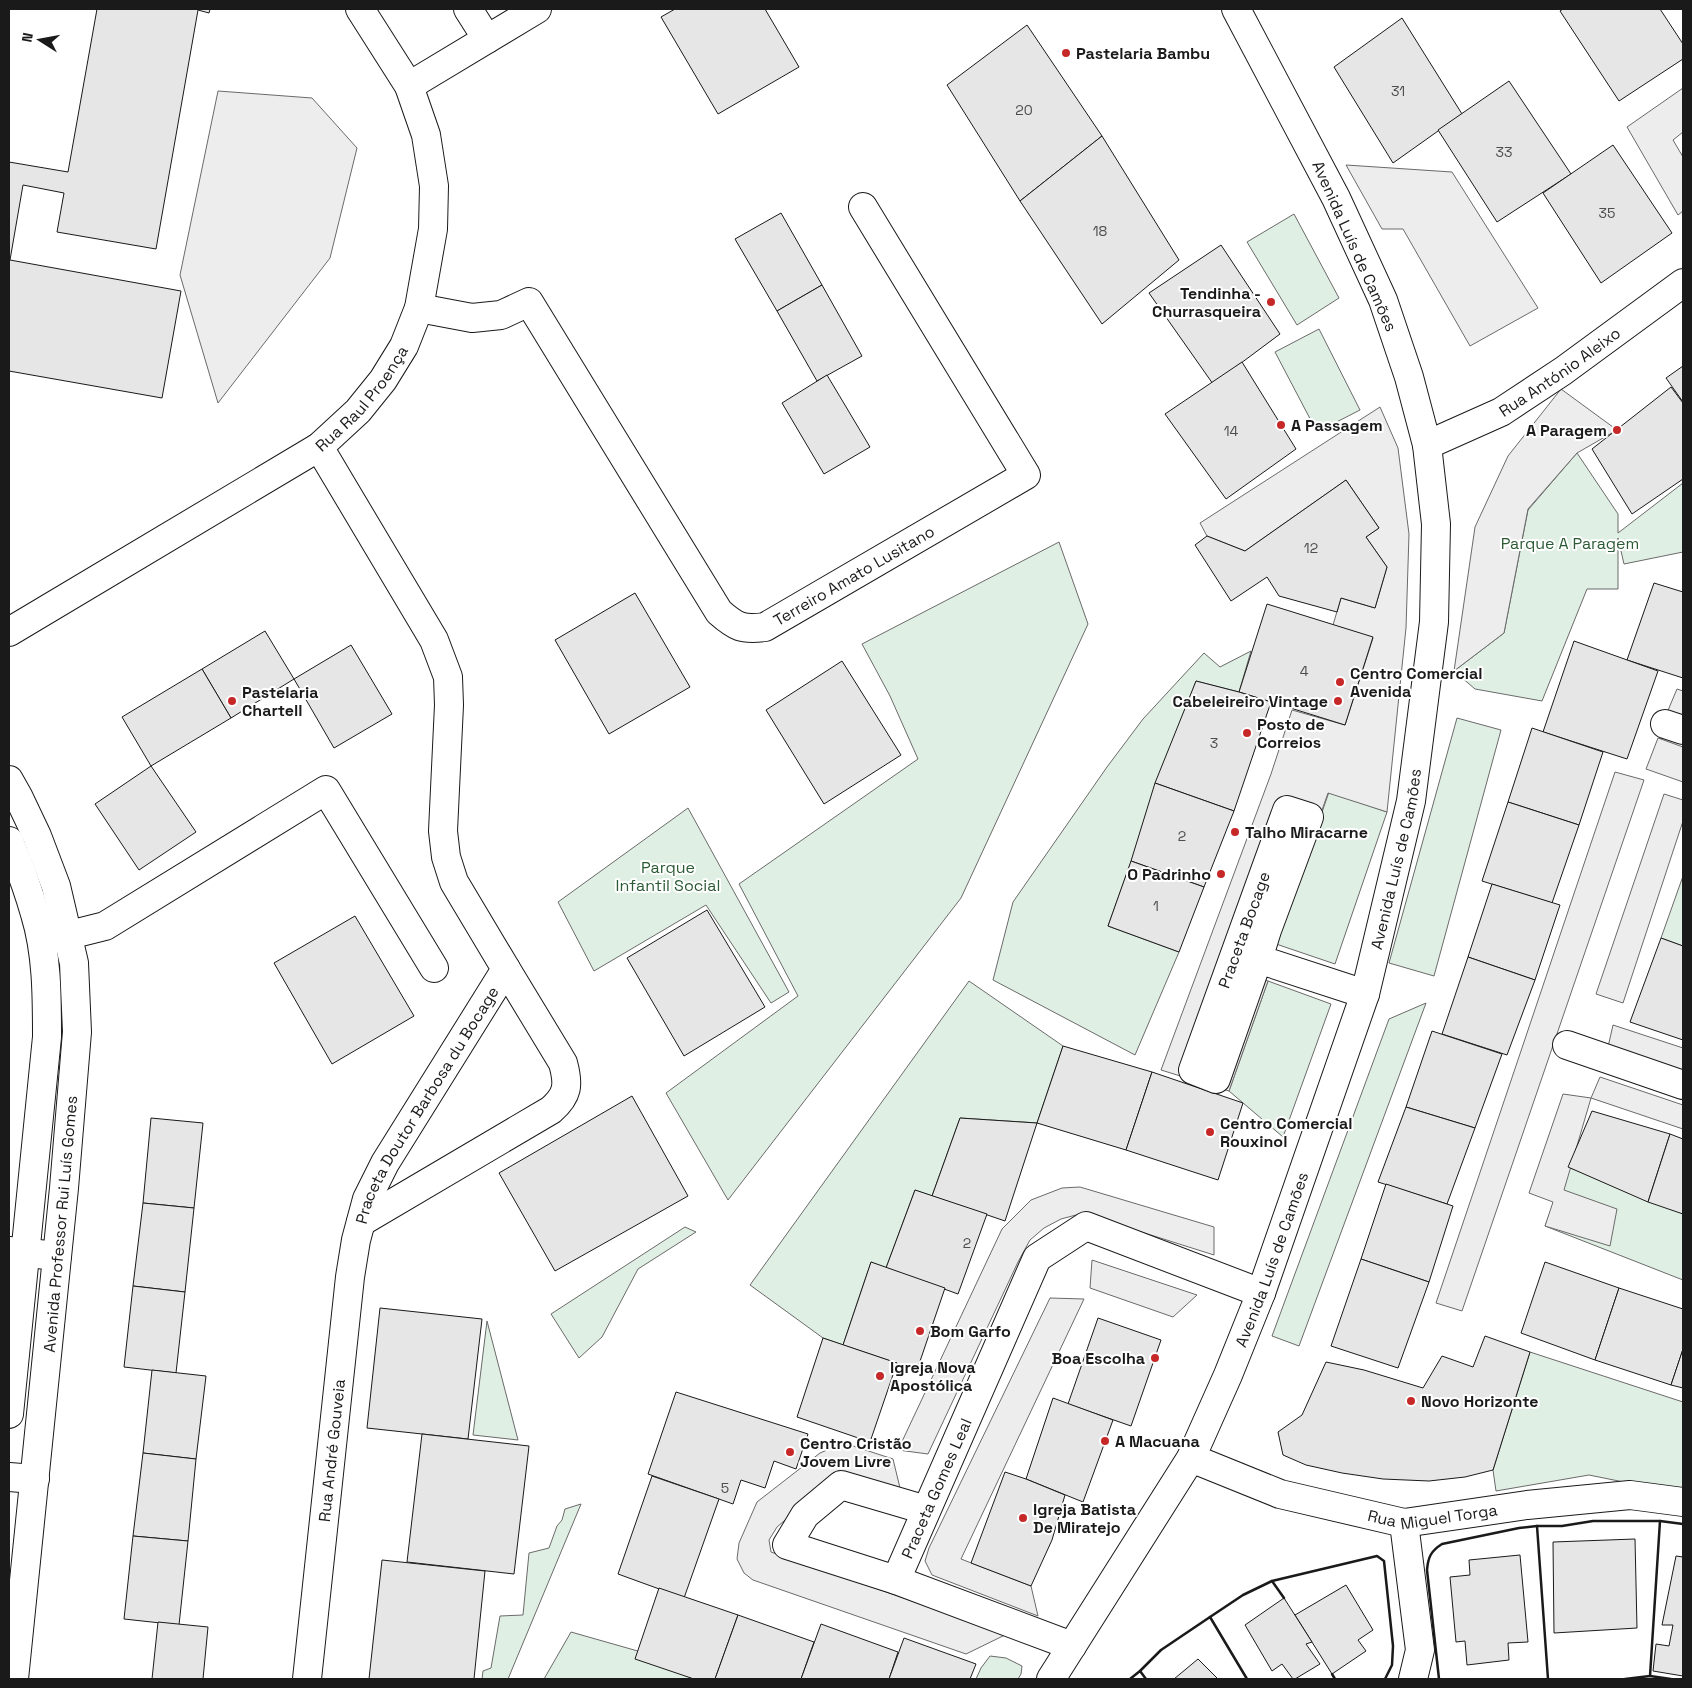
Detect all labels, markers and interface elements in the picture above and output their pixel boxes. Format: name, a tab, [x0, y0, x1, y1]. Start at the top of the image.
north arrow	[15, 15, 65, 65]
text: N	[18, 31, 37, 44]
place label: Pastelaria Bambu	[1076, 43, 1210, 64]
marker: Pastelaria Bambu	[1060, 47, 1072, 59]
house number: 31	[1391, 82, 1405, 100]
house number: 20	[1015, 101, 1033, 119]
house number: 33	[1496, 143, 1512, 161]
street label: Avenida Luís de Camões	[1307, 158, 1402, 335]
house number: 35	[1599, 204, 1615, 222]
house number: 18	[1093, 222, 1108, 240]
place label: Tendinha - Churrasqueira	[1152, 283, 1261, 322]
marker: Tendinha - Churrasqueira	[1265, 296, 1277, 308]
street label: Rua António Aleixo	[1495, 322, 1625, 422]
street label: Rua Raul Proença	[311, 342, 413, 456]
place label: A Passagem	[1291, 415, 1383, 436]
marker: A Passagem	[1275, 419, 1287, 431]
place label: A Paragem	[1526, 420, 1607, 441]
house number: 14	[1224, 422, 1239, 440]
marker: A Paragem	[1611, 424, 1623, 436]
street label: Terreiro Amato Lusitano	[770, 521, 938, 631]
park label: Parque A Paragem	[1501, 533, 1639, 554]
house number: 12	[1304, 539, 1318, 557]
house number: 4	[1300, 662, 1309, 680]
place label: Centro Comercial Avenida	[1350, 663, 1483, 702]
marker: Centro Comercial Avenida	[1334, 676, 1346, 688]
place label: Pastelaria Chartell	[242, 682, 319, 721]
place label: Cabeleireiro Vintage	[1172, 691, 1328, 712]
marker: Pastelaria Chartell	[226, 695, 238, 707]
marker: Cabeleireiro Vintage	[1332, 695, 1344, 707]
place label: Posto de Correios	[1257, 714, 1325, 753]
marker: Posto de Correios	[1241, 727, 1253, 739]
house number: 3	[1210, 734, 1218, 752]
street label: Avenida Luís de Camões	[1366, 767, 1426, 952]
place label: Talho Miracarne	[1245, 822, 1368, 843]
marker: Talho Miracarne	[1229, 826, 1241, 838]
house number: 2	[1178, 827, 1186, 845]
park label: Parque Infantil Social	[616, 857, 720, 896]
place label: O Padrinho	[1127, 864, 1211, 885]
marker: O Padrinho	[1215, 868, 1227, 880]
street label: Praceta Bocage	[1213, 869, 1275, 991]
house number: 1	[1153, 897, 1159, 915]
street label: Praceta Doutor Barbosa du Bocage	[351, 982, 504, 1226]
street label: Avenida Professor Rui Luís Gomes	[39, 1095, 82, 1353]
place label: Centro Comercial Rouxinol	[1220, 1113, 1353, 1152]
marker: Centro Comercial Rouxinol	[1204, 1126, 1216, 1138]
street label: Avenida Luís de Camões	[1230, 1169, 1313, 1350]
house number: 2	[963, 1234, 971, 1252]
place label: Bom Garfo	[930, 1321, 1011, 1342]
marker: Bom Garfo	[914, 1325, 926, 1337]
place label: Boa Escolha	[1051, 1348, 1145, 1369]
marker: Boa Escolha	[1149, 1352, 1161, 1364]
place label: Igreja Nova Apostólica	[890, 1357, 975, 1396]
marker: Igreja Nova Apostólica	[874, 1370, 886, 1382]
street label: Rua André Gouveia	[314, 1378, 350, 1523]
place label: Novo Horizonte	[1421, 1391, 1538, 1412]
marker: Novo Horizonte	[1405, 1395, 1417, 1407]
street label: Praceta Gomes Leal	[897, 1415, 977, 1562]
place label: A Macuana	[1115, 1431, 1200, 1452]
place label: Centro Cristão Jovem Livre	[800, 1433, 912, 1472]
marker: A Macuana	[1099, 1435, 1111, 1447]
marker: Centro Cristão Jovem Livre	[784, 1446, 796, 1458]
house number: 5	[721, 1479, 729, 1497]
place label: Igreja Batista De Miratejo	[1033, 1499, 1136, 1538]
street label: Rua Miguel Torga	[1366, 1499, 1499, 1534]
marker: Igreja Batista De Miratejo	[1017, 1512, 1029, 1524]

